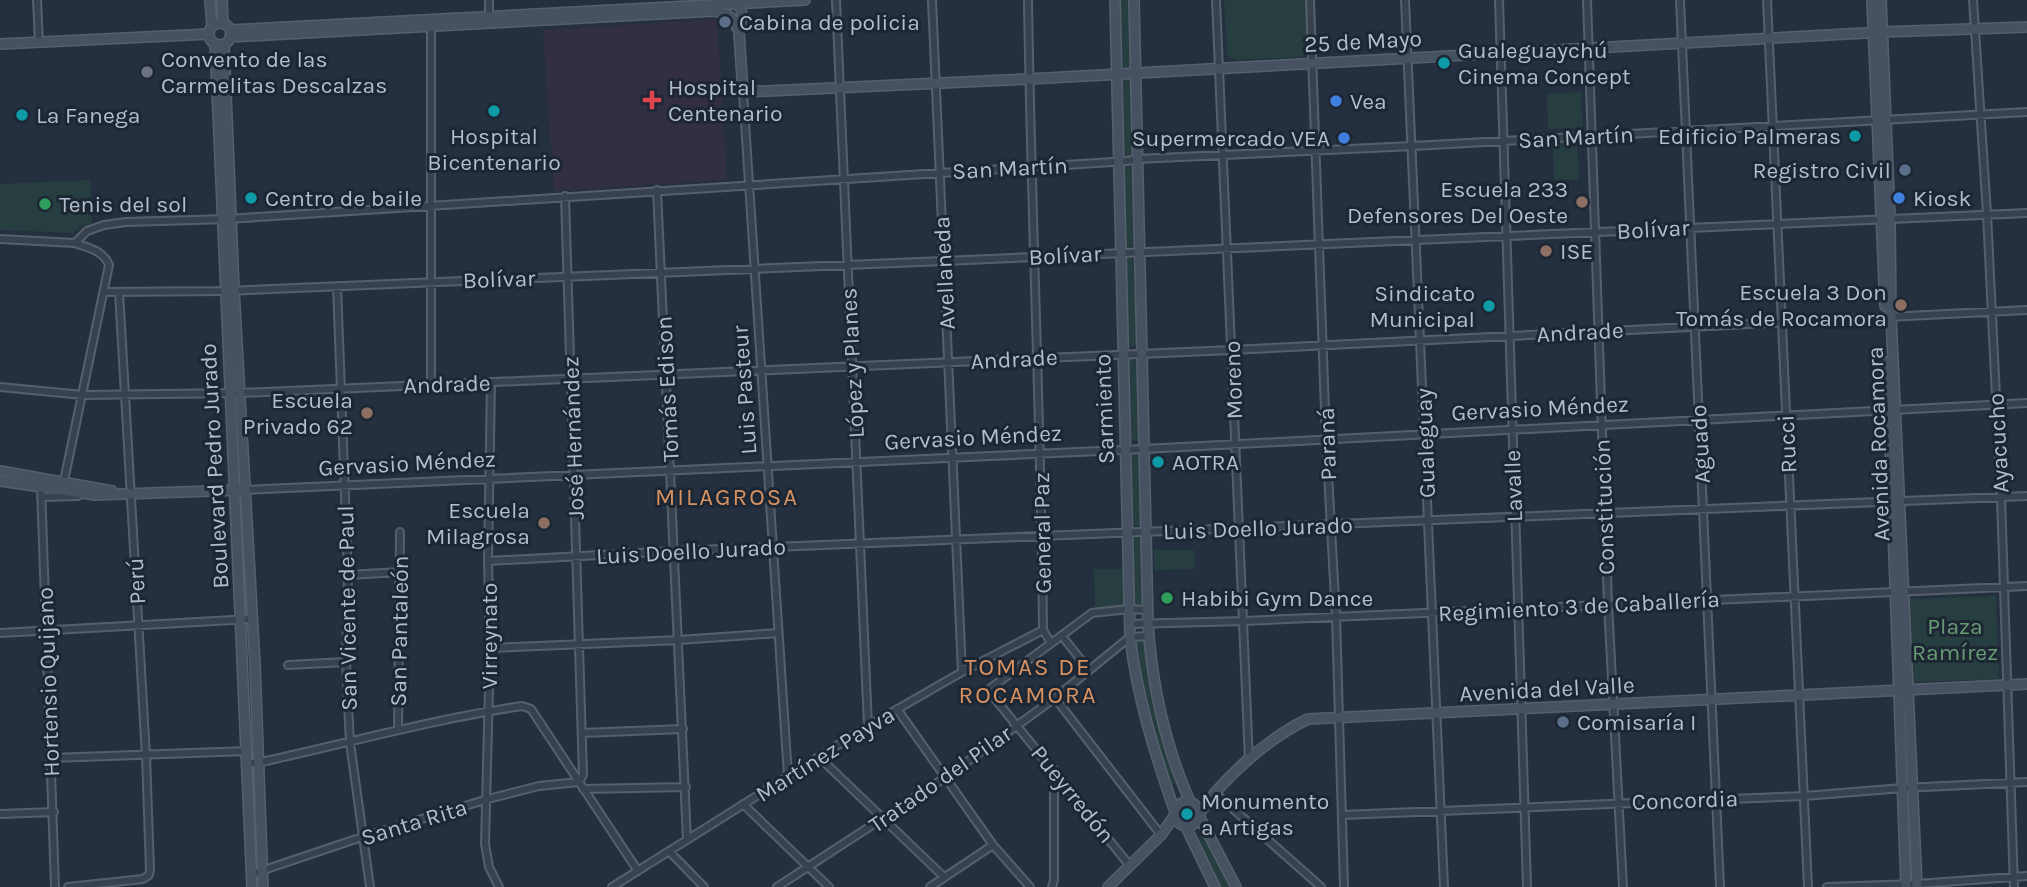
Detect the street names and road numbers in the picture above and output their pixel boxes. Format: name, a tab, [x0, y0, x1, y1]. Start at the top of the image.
street label: 25 de Mayo	[1303, 25, 1423, 58]
street label: San Martín	[1518, 121, 1635, 154]
street label: San Martín	[952, 152, 1069, 185]
street label: Bolívar	[1616, 214, 1691, 245]
street label: Avellaneda	[928, 216, 961, 330]
street label: Bolívar	[1028, 240, 1103, 271]
street label: Bolívar	[462, 265, 536, 294]
street label: López y Planes	[835, 287, 870, 439]
street label: Tomás Edison	[650, 315, 685, 463]
street label: Andrade	[1536, 317, 1624, 348]
street label: Luis Pasteur	[726, 324, 762, 455]
street label: Moreno	[1219, 340, 1248, 420]
street label: Boulevard Pedro Jurado	[195, 343, 234, 589]
street label: Andrade	[970, 344, 1058, 375]
street label: Avenida Rocamora	[1862, 346, 1895, 542]
street label: Sarmiento	[1089, 353, 1120, 465]
street label: José Hernández	[557, 356, 590, 520]
street label: Andrade	[403, 369, 491, 400]
street label: Gualeguay	[1410, 387, 1441, 498]
street label: Gervasio Méndez	[1451, 390, 1629, 427]
street label: Ayacucho	[1982, 392, 2015, 494]
street label: Aguado	[1685, 404, 1716, 484]
street label: Paraná	[1313, 407, 1342, 481]
street label: Rucci	[1772, 414, 1803, 474]
street label: Gervasio Méndez	[884, 419, 1062, 456]
street label: Constitución	[1589, 439, 1620, 575]
street label: Gervasio Méndez	[318, 445, 496, 482]
street label: Lavalle	[1499, 449, 1528, 523]
street label: General Paz	[1028, 472, 1057, 594]
street label: San Vicente de Paul	[332, 505, 363, 711]
street label: Luis Doello Jurado	[1163, 512, 1353, 545]
street label: Luis Doello Jurado	[595, 533, 787, 570]
street label: San Pantaleón	[385, 555, 414, 707]
street label: Perú	[122, 557, 151, 605]
street label: Virreynato	[476, 583, 503, 689]
street label: Regimiento 3 de Caballería	[1438, 586, 1721, 627]
street label: Hortensio Quijano	[32, 587, 65, 777]
street label: Avenida del Valle	[1459, 671, 1635, 708]
street label: Martínez Payva	[751, 701, 900, 808]
street label: Tratado del Pilar	[864, 720, 1017, 839]
street label: Pueyrredón	[1025, 740, 1120, 849]
street label: Concordia	[1631, 785, 1739, 816]
street label: Santa Rita	[358, 794, 470, 851]

